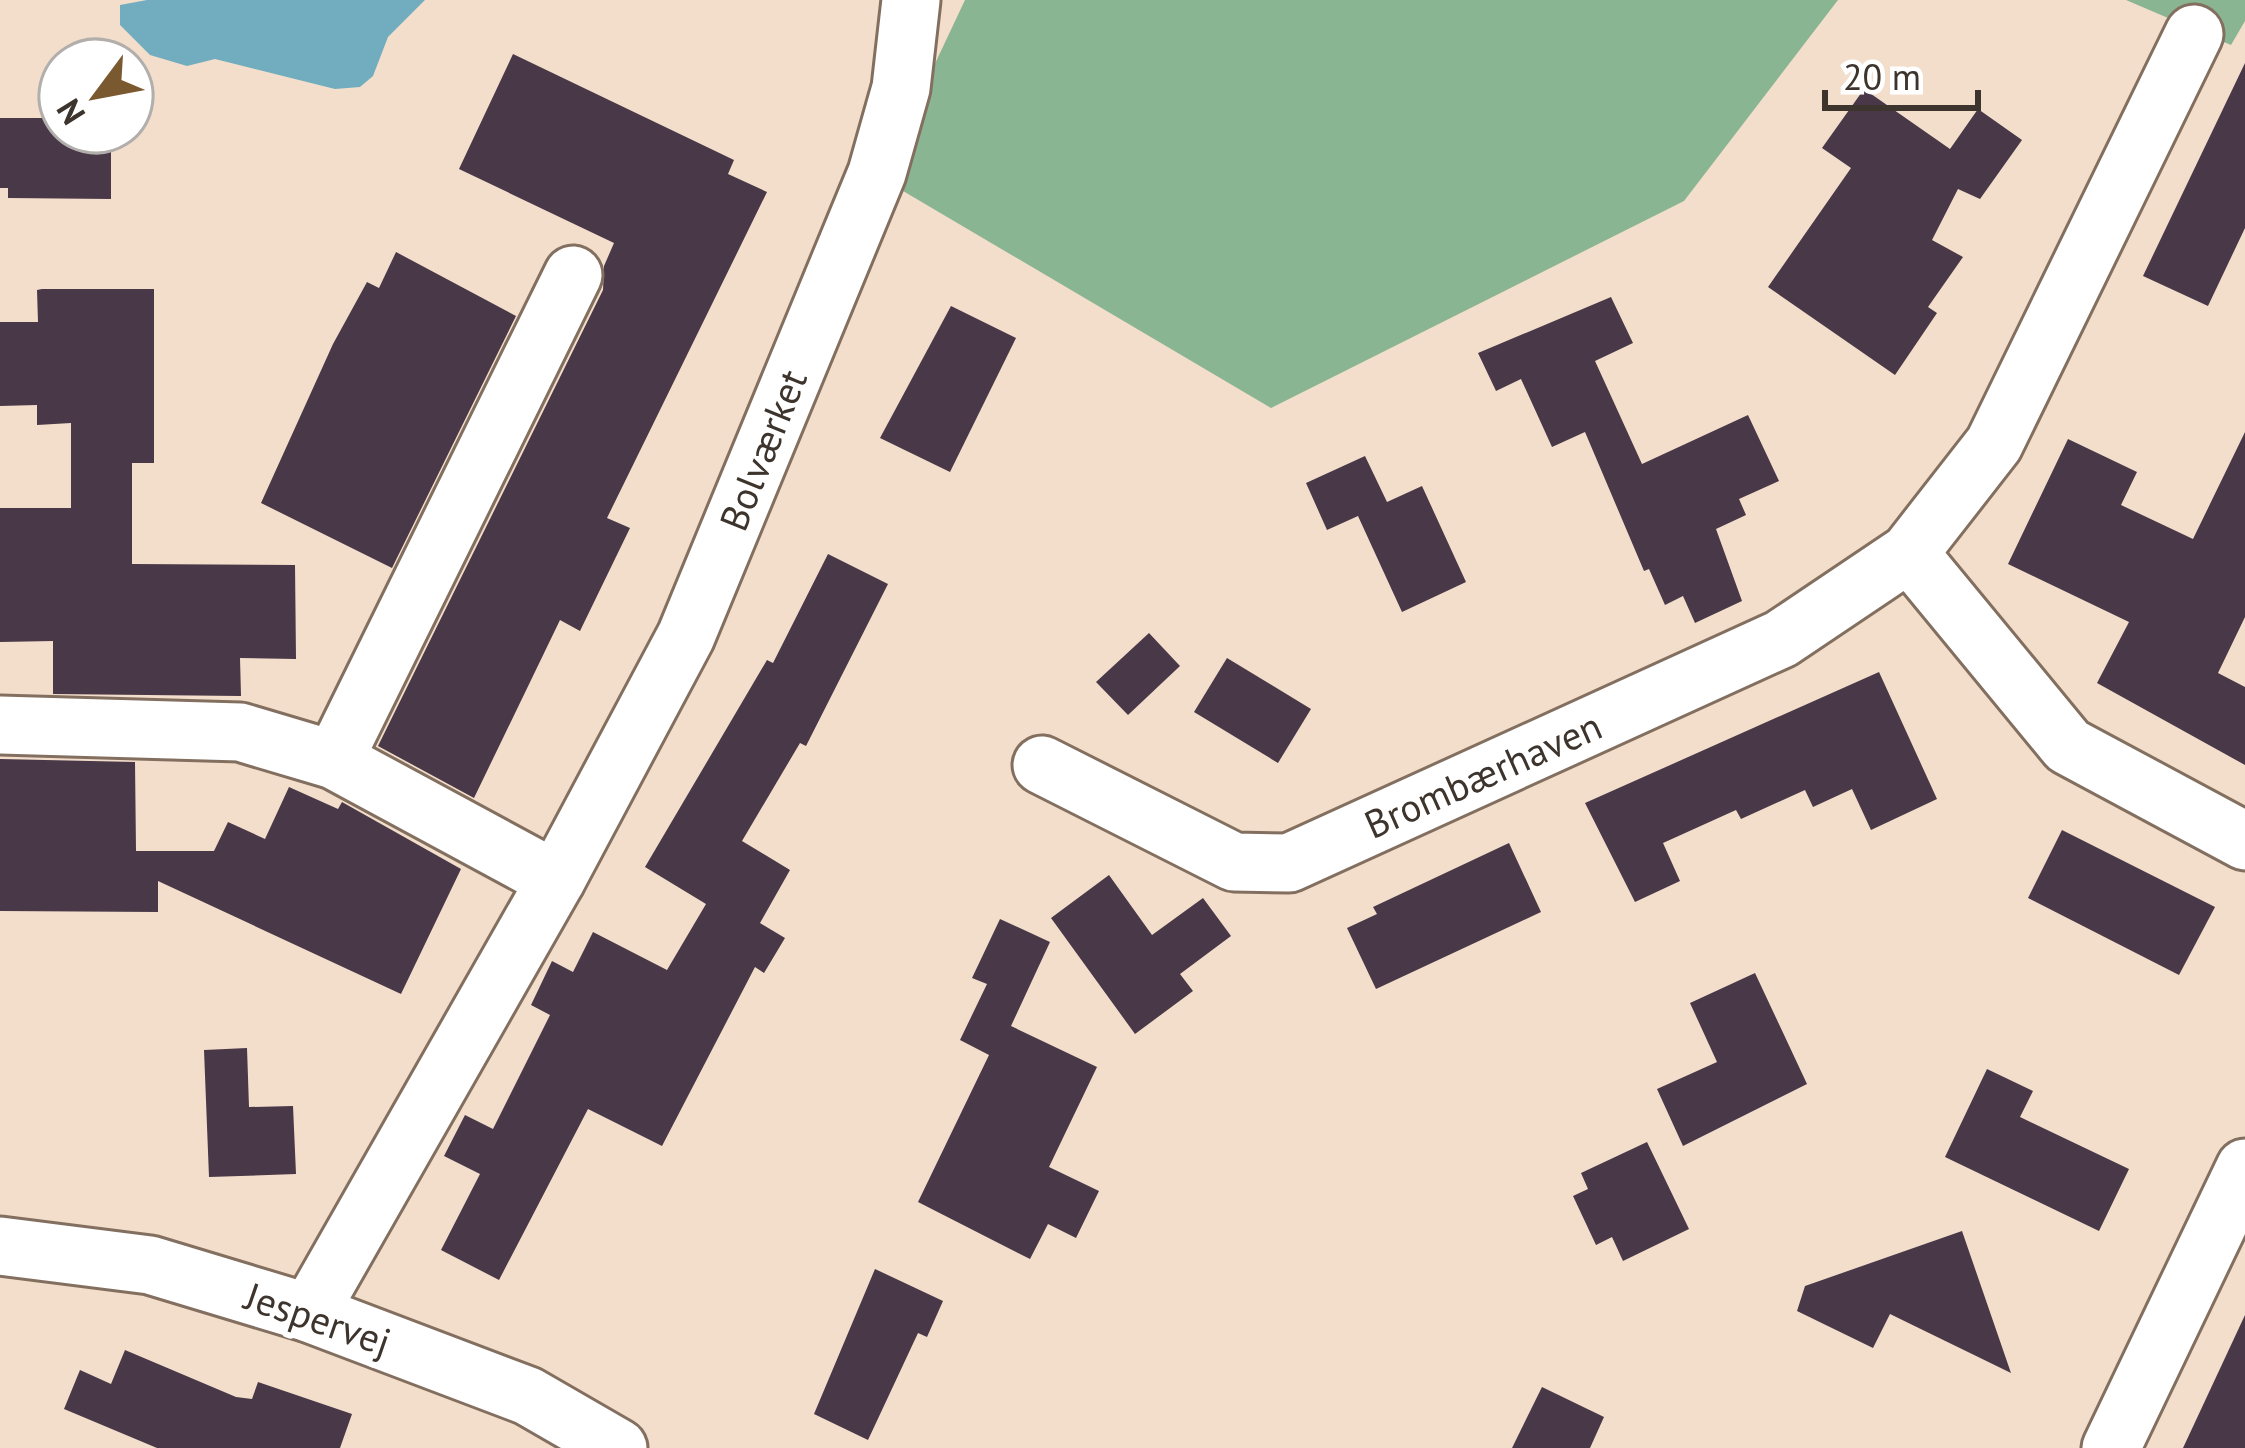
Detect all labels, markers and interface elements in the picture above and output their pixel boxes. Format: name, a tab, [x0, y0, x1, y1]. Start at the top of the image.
north arrow	[36, 36, 156, 156]
scale bar	[1825, 36, 1978, 110]
text: 20 m	[1843, 53, 1921, 100]
text: N	[46, 92, 94, 133]
street label: Bolværket	[707, 362, 818, 538]
street label: Brombærhaven	[1356, 700, 1609, 850]
street label: Jespervej	[237, 1269, 398, 1367]

